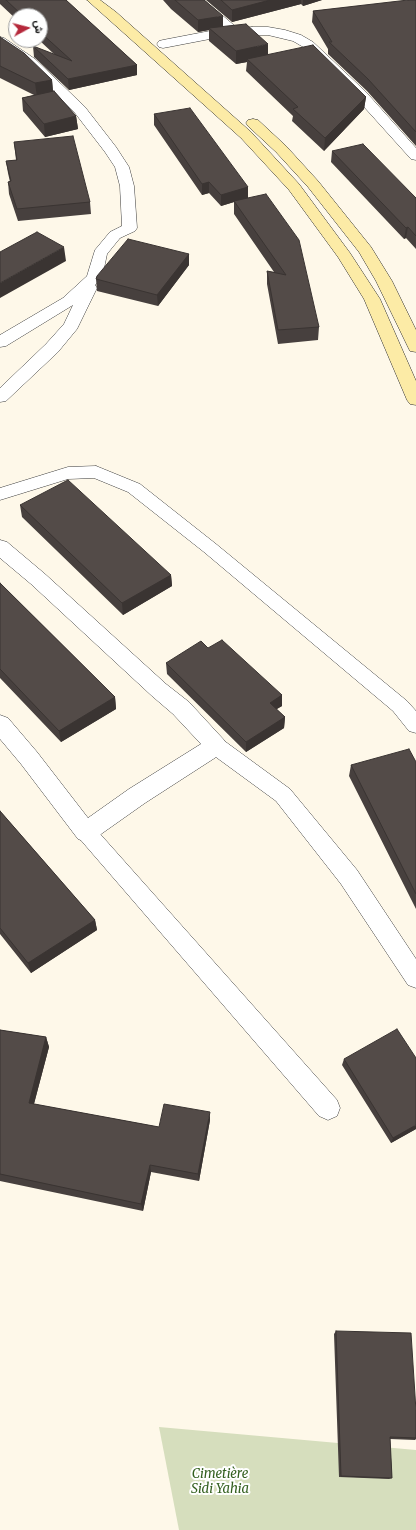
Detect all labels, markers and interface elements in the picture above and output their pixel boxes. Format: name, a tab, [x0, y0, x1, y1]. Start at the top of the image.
north arrow	[8, 8, 48, 48]
text: ش	[31, 19, 47, 34]
park label: Cimetière Sidi Yahia	[191, 1466, 249, 1497]

